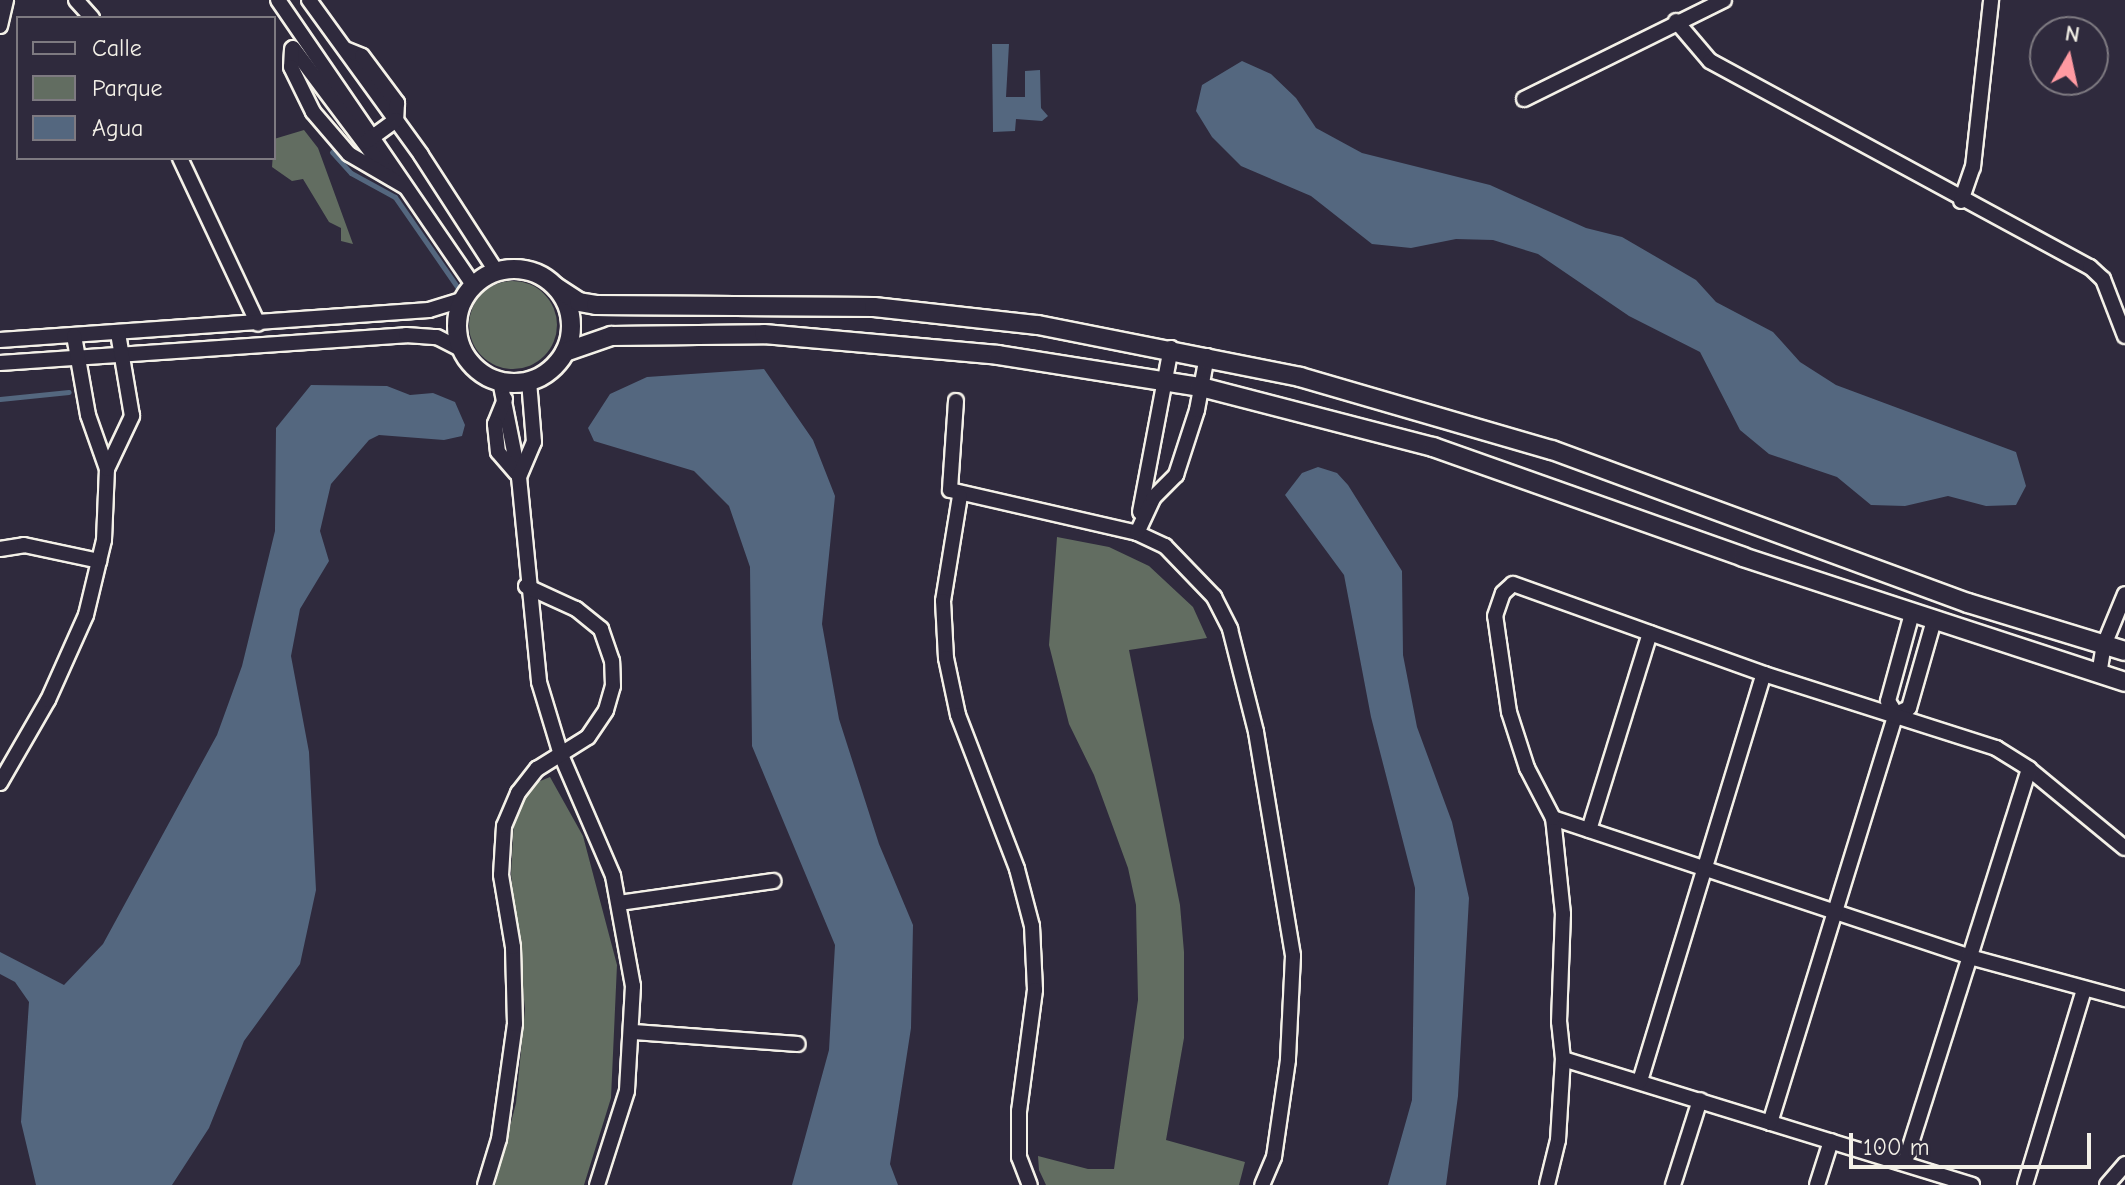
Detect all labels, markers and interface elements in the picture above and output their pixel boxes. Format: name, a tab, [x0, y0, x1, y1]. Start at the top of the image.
legend	[16, 16, 276, 160]
north arrow	[2029, 16, 2109, 96]
text: N	[2063, 20, 2082, 48]
text: Calle	[92, 34, 142, 62]
text: Parque	[92, 74, 163, 102]
text: Agua	[92, 114, 143, 142]
scale bar	[1853, 1117, 2095, 1167]
text: 100 m	[1863, 1133, 1930, 1161]

